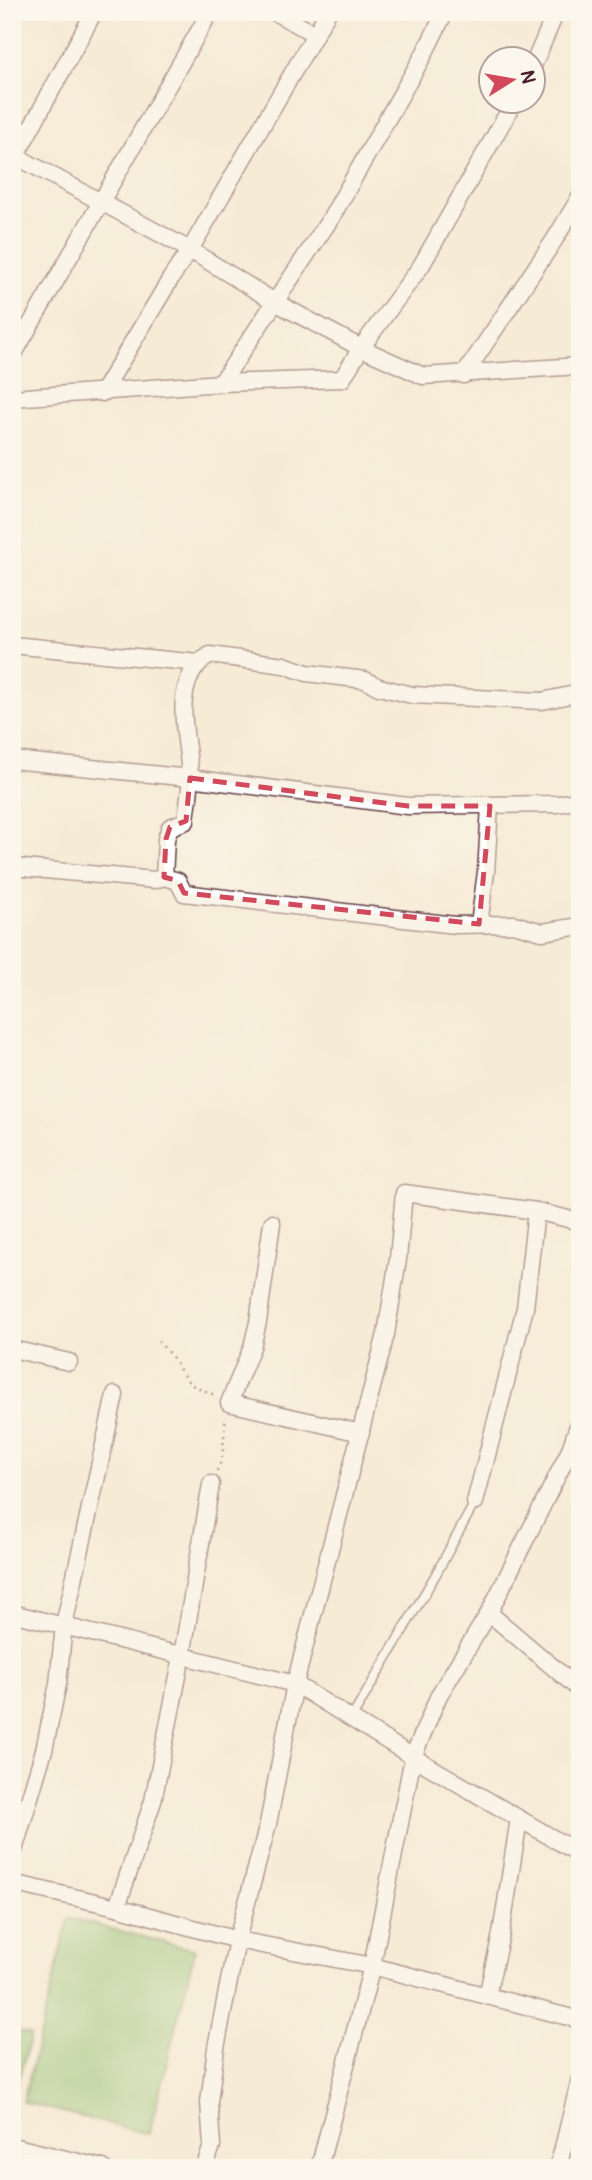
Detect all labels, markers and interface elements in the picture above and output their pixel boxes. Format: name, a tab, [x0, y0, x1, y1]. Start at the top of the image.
north arrow	[476, 46, 546, 116]
text: N	[515, 68, 541, 86]

